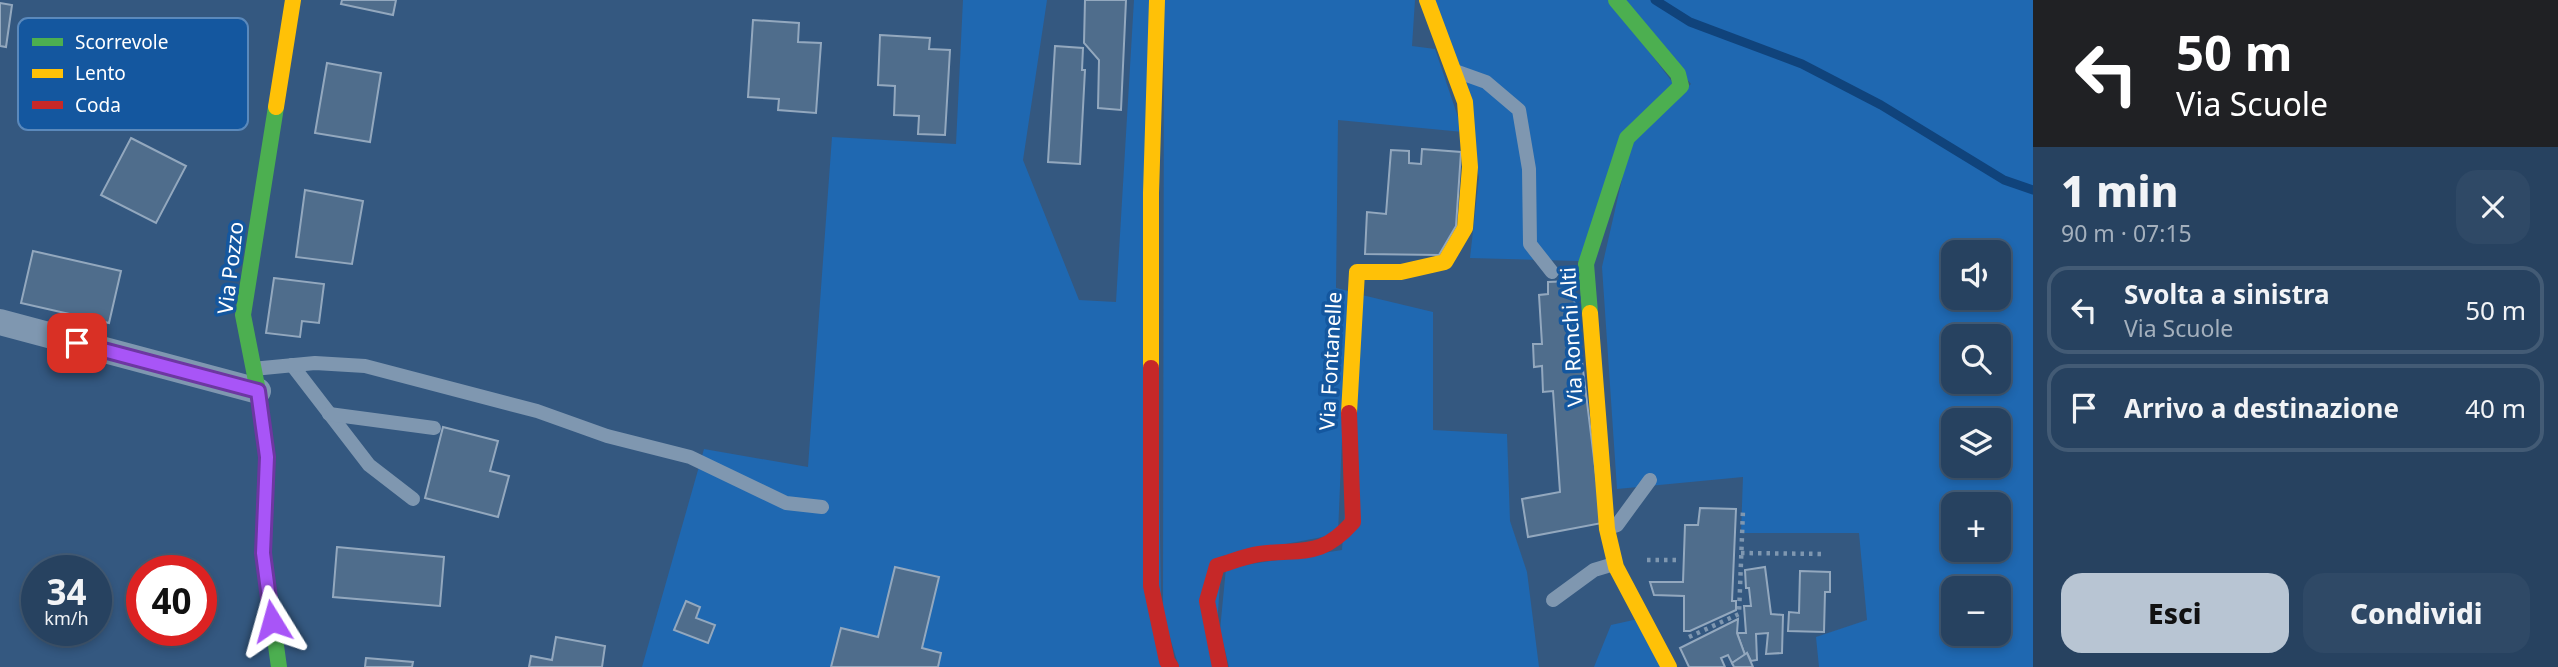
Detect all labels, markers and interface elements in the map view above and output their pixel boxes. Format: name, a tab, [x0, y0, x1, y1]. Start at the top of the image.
legend	[18, 18, 248, 130]
text: 50 m	[2176, 19, 2293, 85]
icon: left	[2061, 28, 2152, 119]
text: Scorrevole	[75, 29, 168, 55]
text: Lento	[75, 60, 126, 86]
text: Via Scuole	[2176, 82, 2328, 125]
text: Coda	[75, 92, 121, 118]
text: 1 min	[2061, 162, 2178, 219]
button: close	[2456, 170, 2530, 244]
text: 90 m · 07:15	[2061, 217, 2192, 249]
street label: Via Pozzo	[210, 220, 250, 316]
map controls	[1941, 240, 2011, 646]
button: sound	[1941, 240, 2011, 310]
street label: Via Ronchi Alti	[1553, 267, 1589, 408]
text: Svolta a sinistra	[2124, 276, 2330, 312]
street label: Via Fontanelle	[1312, 291, 1348, 431]
icon: left	[2065, 291, 2103, 329]
text: 50 m	[2465, 292, 2526, 328]
text: Via Scuole	[2124, 312, 2233, 344]
pin	[47, 313, 107, 373]
icon: arrive	[58, 324, 96, 362]
button: search	[1941, 324, 2011, 394]
icon: arrive	[2065, 389, 2103, 427]
text: Arrivo a destinazione	[2124, 390, 2399, 426]
text: 40 m	[2465, 390, 2526, 426]
button: layers	[1941, 408, 2011, 478]
button: +	[1941, 492, 2011, 562]
speed limit sign: 40	[126, 555, 217, 646]
text: 34	[46, 568, 87, 615]
button: Esci	[2061, 573, 2289, 653]
button: Condividi	[2303, 573, 2530, 653]
button: −	[1941, 576, 2011, 646]
position arrow	[235, 584, 309, 658]
text: km/h	[44, 606, 89, 630]

